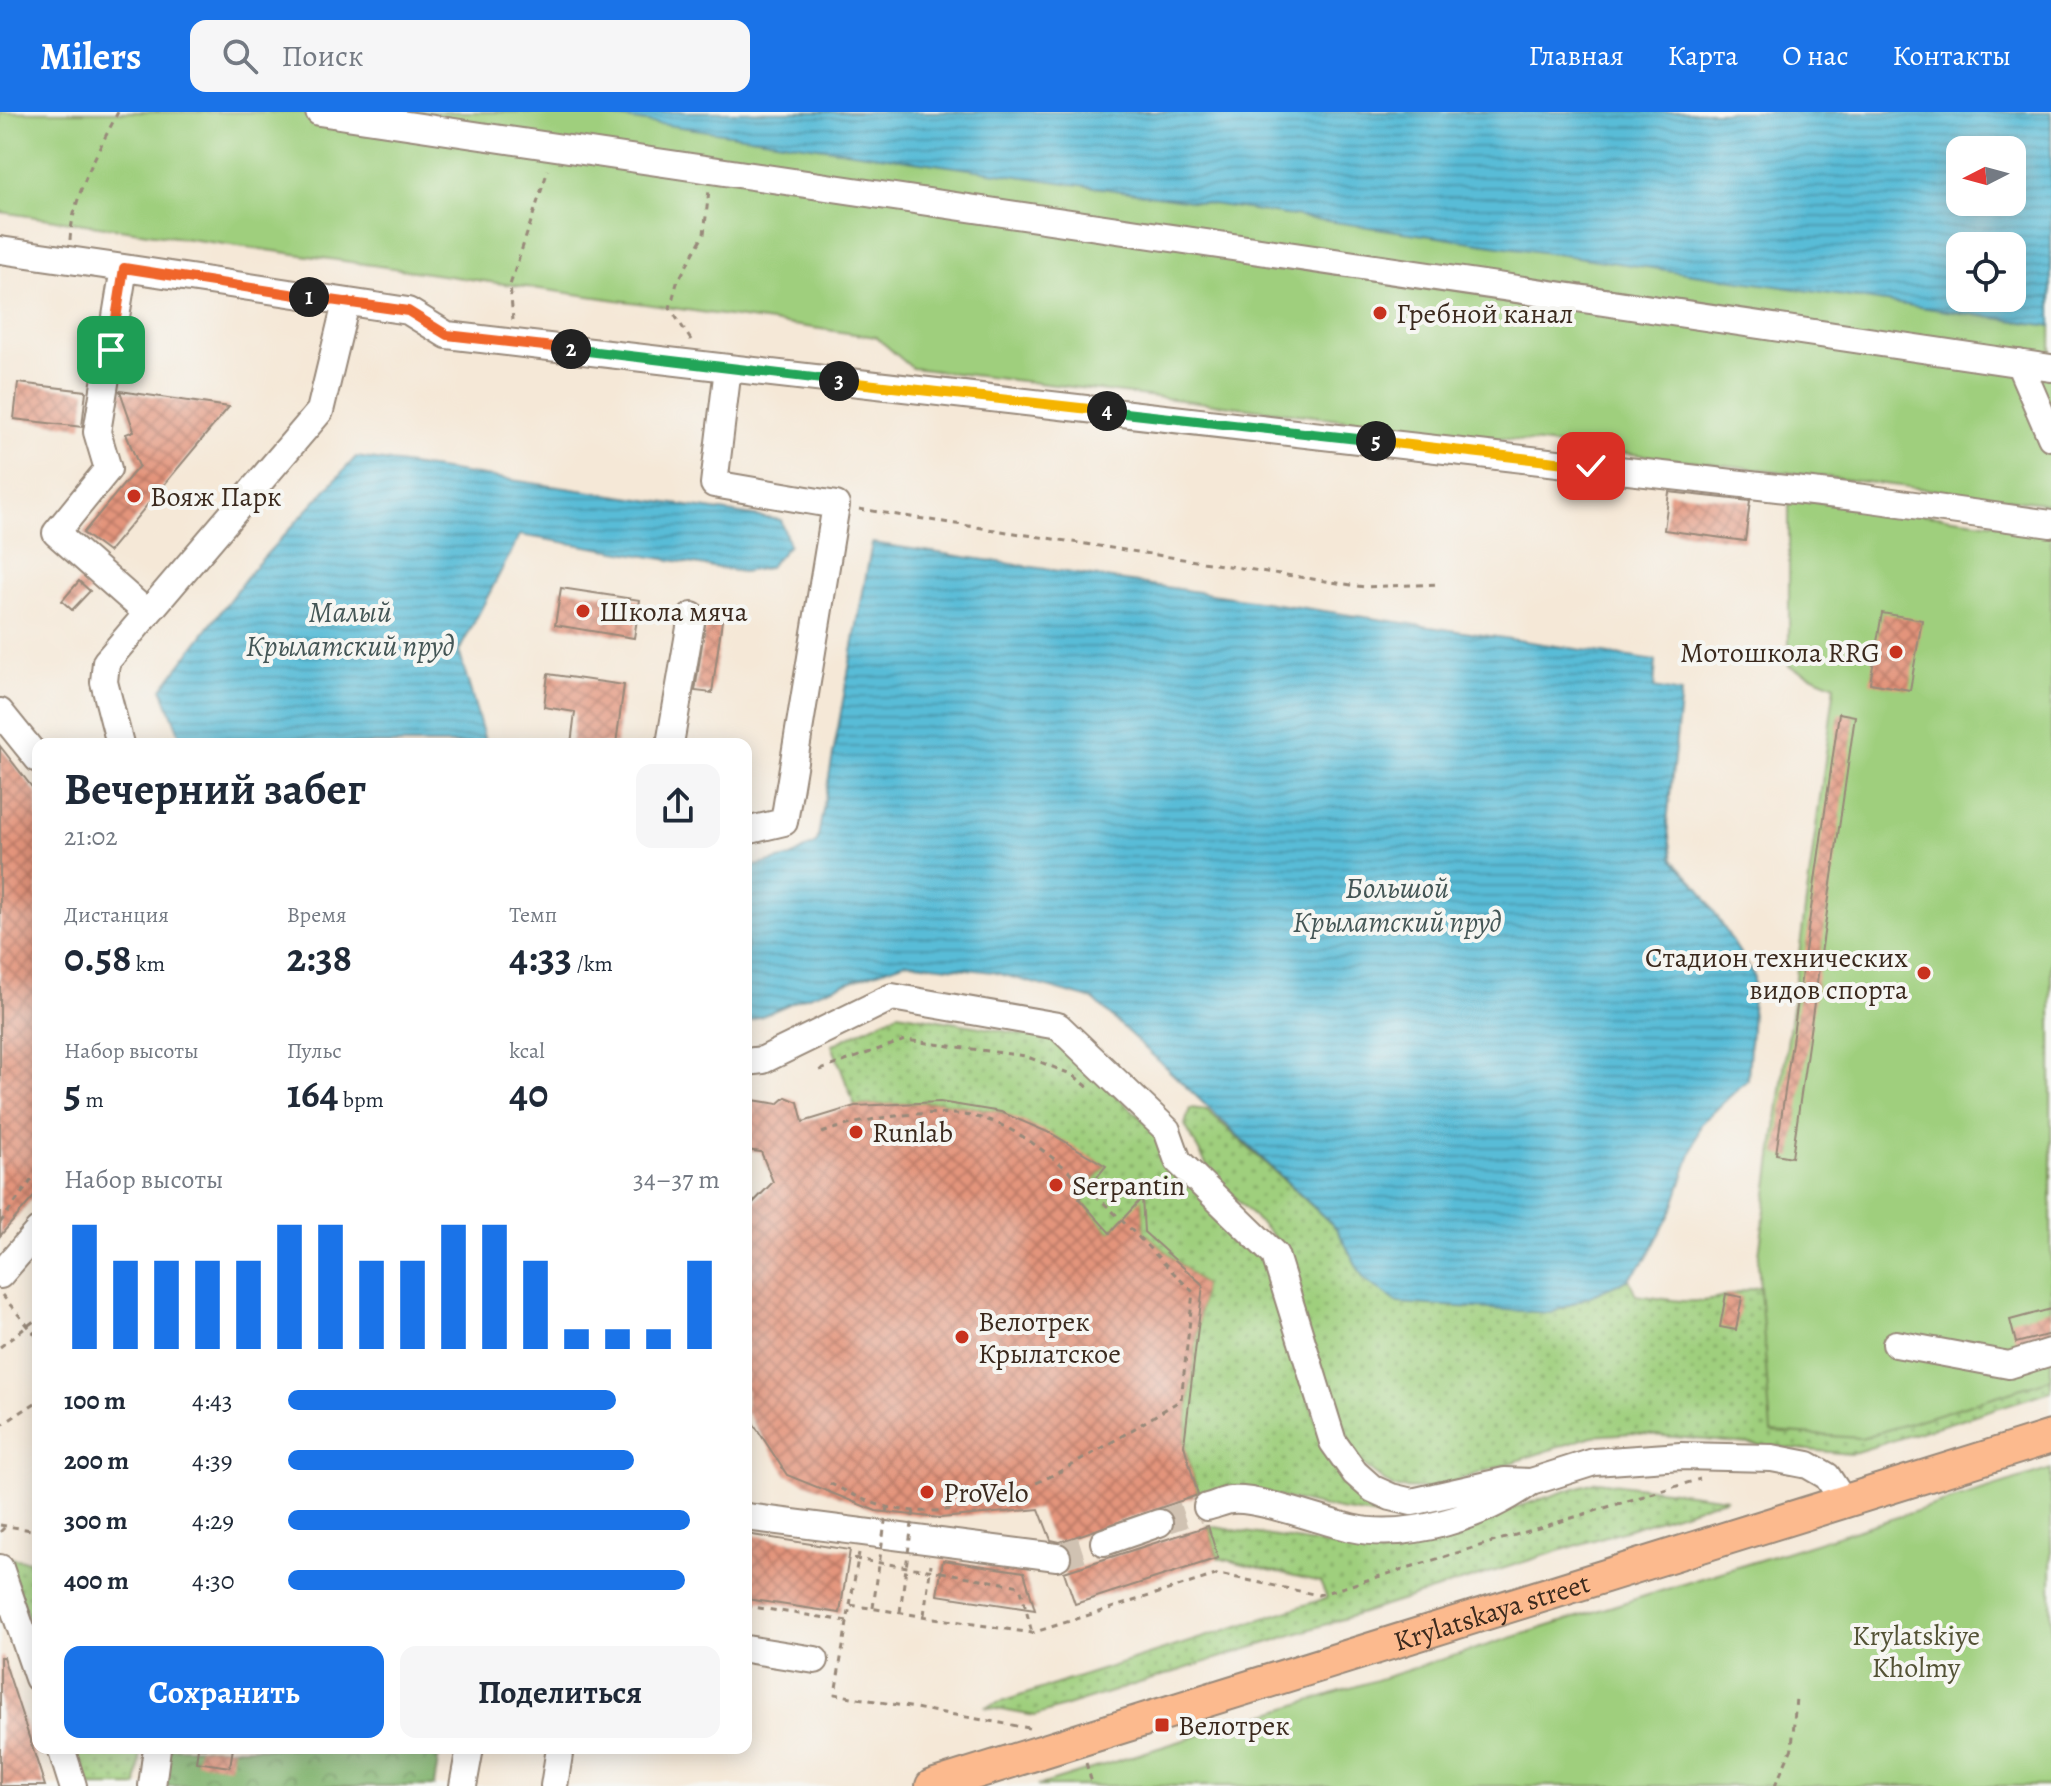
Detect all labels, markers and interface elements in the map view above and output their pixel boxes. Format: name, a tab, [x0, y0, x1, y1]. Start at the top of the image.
search box	[190, 20, 750, 92]
text: Milers	[40, 30, 142, 82]
icon: search	[218, 34, 262, 78]
text: Поиск	[282, 36, 364, 76]
text: Главная	[1528, 37, 1624, 75]
text: Карта	[1668, 37, 1738, 75]
text: О нас	[1782, 37, 1849, 75]
text: Контакты	[1893, 37, 2011, 75]
north arrow	[1946, 136, 2026, 216]
map controls	[1946, 136, 2026, 312]
button: locate	[1946, 232, 2026, 312]
pin: 1	[289, 277, 329, 317]
text: 1	[305, 282, 313, 312]
place label: Гребной канал	[1396, 295, 1573, 333]
marker: Гребной канал	[1371, 304, 1389, 322]
pin	[77, 316, 145, 384]
icon: arrive	[89, 328, 133, 372]
pin: 2	[551, 329, 591, 369]
text: 2	[566, 334, 576, 364]
pin: 3	[819, 361, 859, 401]
text: 3	[834, 366, 844, 396]
pin: 4	[1087, 391, 1127, 431]
text: 4	[1102, 396, 1112, 426]
pin: 5	[1356, 421, 1396, 461]
text: 5	[1371, 426, 1381, 456]
pin	[1557, 432, 1625, 500]
icon: check	[1569, 444, 1613, 488]
place label: Вояж Парк	[150, 478, 282, 516]
marker: Вояж Парк	[125, 487, 143, 505]
water label: Малый Крылатский пруд	[245, 592, 455, 666]
place label: Школа мяча	[599, 593, 748, 631]
marker: Школа мяча	[574, 602, 592, 620]
place label: Мотошкола RRG	[1680, 634, 1880, 672]
marker: Мотошкола RRG	[1887, 643, 1905, 661]
text: Вечерний забег	[64, 759, 366, 819]
button: share	[636, 764, 720, 848]
text: 21:02	[64, 819, 118, 854]
water label: Большой Крылатский пруд	[1292, 868, 1502, 942]
text: Дистанция	[64, 900, 169, 930]
text: Время	[287, 900, 347, 930]
text: Темп	[509, 900, 557, 930]
text: 0.58	[64, 930, 131, 985]
text: 2:38	[287, 930, 352, 985]
text: 4:33	[509, 930, 572, 985]
place label: Стадион технических видов спорта	[1645, 939, 1908, 1009]
text: km	[131, 949, 165, 979]
text: /km	[572, 949, 613, 979]
marker: Стадион технических видов спорта	[1915, 964, 1933, 982]
text: Набор высоты	[64, 1036, 199, 1066]
text: Пульс	[287, 1036, 342, 1066]
text: kcal	[509, 1036, 545, 1066]
text: 5	[64, 1066, 81, 1121]
text: 164	[287, 1066, 338, 1121]
text: 40	[509, 1066, 548, 1121]
text: m	[81, 1085, 104, 1115]
text: bpm	[338, 1085, 384, 1115]
place label: Runlab	[872, 1114, 953, 1152]
marker: Runlab	[847, 1123, 865, 1141]
text: Набор высоты	[64, 1162, 223, 1197]
text: 34–37 m	[633, 1162, 720, 1197]
place label: Serpantin	[1072, 1167, 1185, 1205]
marker: Serpantin	[1047, 1176, 1065, 1194]
place label: Велотрек Крылатское	[978, 1303, 1121, 1373]
marker: Велотрек Крылатское	[953, 1328, 971, 1346]
text: 100 m	[64, 1383, 126, 1418]
text: 4:43	[192, 1383, 233, 1418]
text: 200 m	[64, 1443, 129, 1478]
text: 4:39	[192, 1443, 233, 1478]
place label: ProVelo	[943, 1474, 1029, 1512]
marker: ProVelo	[918, 1483, 936, 1501]
text: 300 m	[64, 1503, 128, 1538]
text: 4:29	[192, 1503, 234, 1538]
text: 400 m	[64, 1563, 129, 1598]
text: 4:30	[192, 1563, 235, 1598]
street label: Krylatskaya street	[1389, 1564, 1595, 1661]
park label: Krylatskiye Kholmy	[1852, 1617, 1980, 1687]
button: Сохранить	[64, 1646, 384, 1738]
button: Поделиться	[400, 1646, 720, 1738]
place label: Велотрек	[1178, 1707, 1290, 1745]
marker: Велотрек	[1153, 1716, 1171, 1734]

